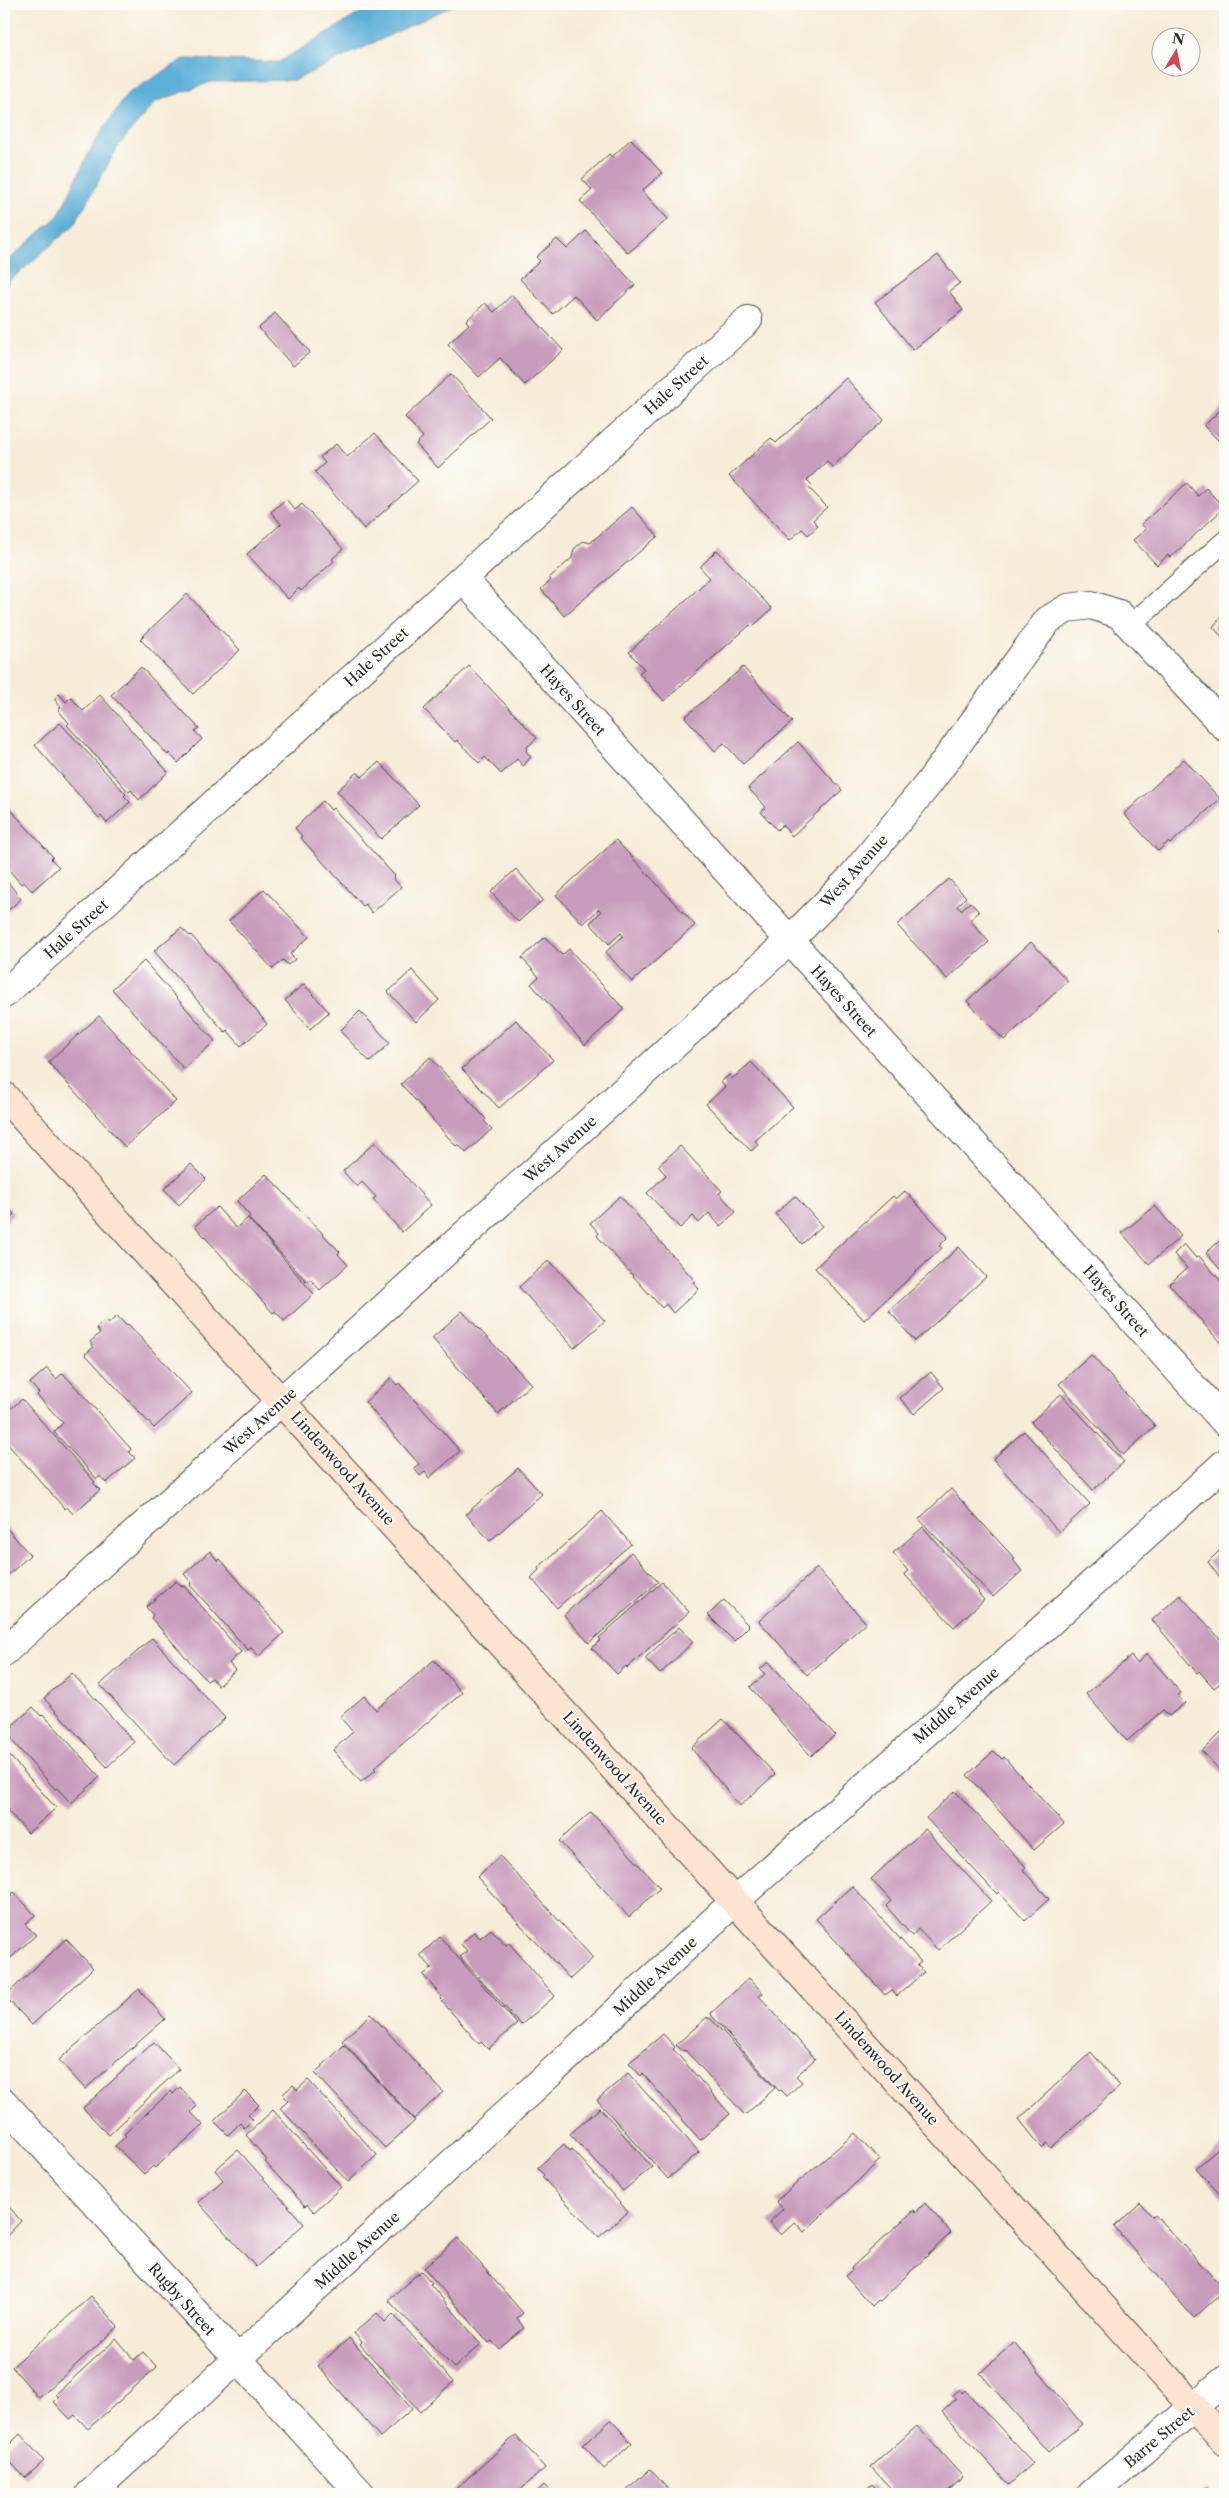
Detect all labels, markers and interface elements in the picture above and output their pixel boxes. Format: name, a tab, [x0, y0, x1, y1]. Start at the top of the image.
north arrow	[1152, 28, 1202, 78]
text: N	[1171, 29, 1186, 49]
street label: Hale Street	[640, 351, 713, 419]
street label: Hale Street	[340, 623, 413, 691]
street label: Hayes Street	[536, 660, 611, 740]
street label: West Avenue	[815, 830, 892, 912]
street label: Hale Street	[40, 895, 113, 963]
street label: Hayes Street	[807, 961, 882, 1041]
street label: West Avenue	[519, 1111, 601, 1188]
street label: Hayes Street	[1079, 1261, 1154, 1341]
street label: West Avenue	[219, 1383, 301, 1460]
street label: Lindenwood Avenue	[287, 1407, 399, 1529]
street label: Middle Avenue	[909, 1663, 1003, 1747]
street label: Lindenwood Avenue	[559, 1707, 671, 1829]
street label: Middle Avenue	[609, 1932, 701, 2020]
street label: Lindenwood Avenue	[831, 2007, 943, 2129]
street label: Middle Avenue	[311, 2207, 403, 2293]
street label: Rugby Street	[144, 2259, 220, 2340]
street label: Barre Street	[1120, 2402, 1198, 2472]

